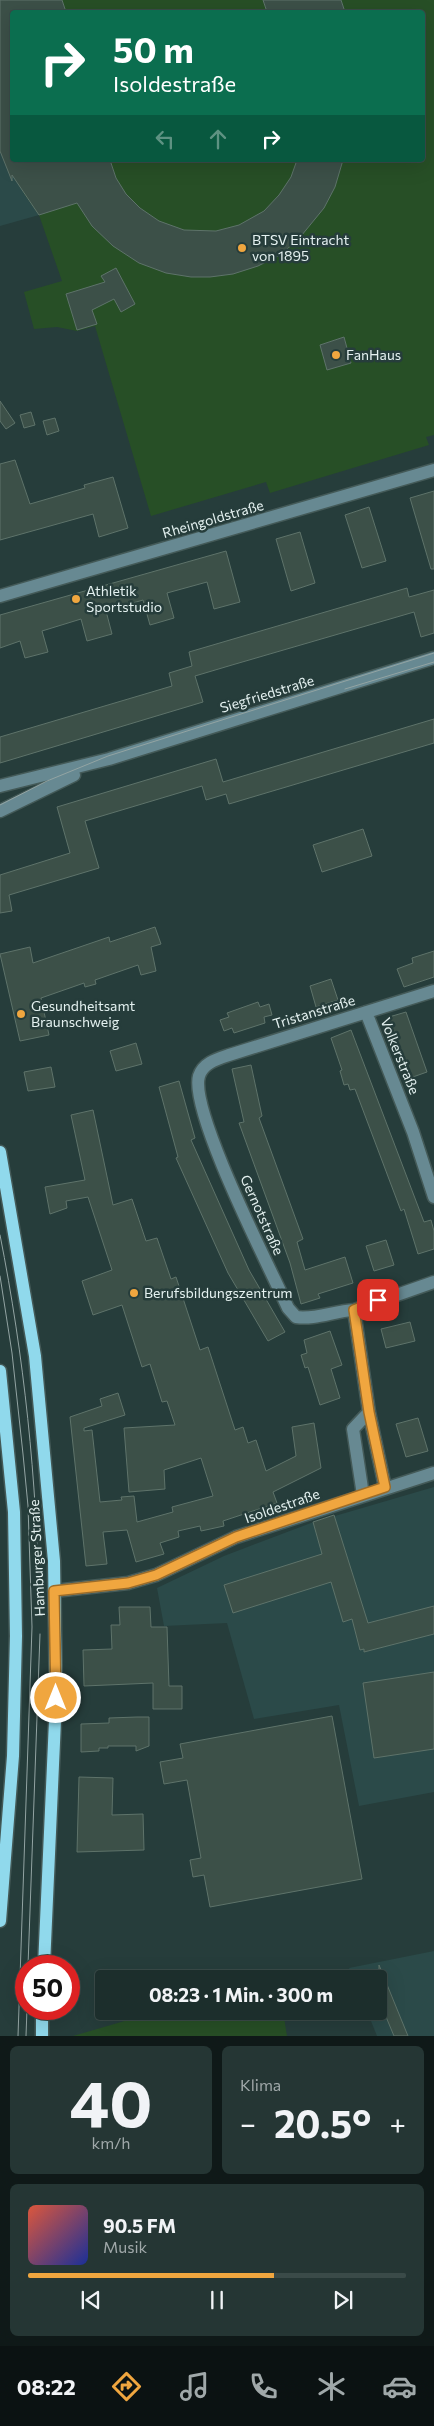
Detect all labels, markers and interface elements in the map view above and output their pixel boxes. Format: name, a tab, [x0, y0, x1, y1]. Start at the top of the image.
text: 50 m	[113, 27, 194, 70]
icon: right	[30, 30, 95, 95]
text: Isoldestraße	[113, 70, 236, 97]
icon: left	[151, 125, 179, 153]
icon: ahead	[204, 125, 232, 153]
icon: right	[257, 125, 285, 153]
place label: BTSV Eintracht von 1895	[252, 231, 350, 264]
marker: BTSV Eintracht von 1895	[236, 242, 248, 254]
place label: FanHaus	[346, 346, 401, 363]
marker: FanHaus	[330, 349, 342, 361]
street label: Rheingoldstraße	[160, 496, 265, 541]
place label: Athletik Sportstudio	[86, 582, 162, 615]
marker: Athletik Sportstudio	[70, 593, 82, 605]
street label: Siegfriedstraße	[218, 671, 316, 716]
street label: Tristanstraße	[271, 991, 357, 1032]
place label: Gesundheitsamt Braunschweig	[31, 997, 136, 1030]
marker: Gesundheitsamt Braunschweig	[15, 1008, 27, 1020]
street label: Volkerstraße	[377, 1015, 424, 1097]
street label: Gernotstraße	[237, 1172, 288, 1258]
pin	[357, 1279, 399, 1321]
place label: Berufsbildungszentrum	[144, 1284, 293, 1301]
icon: arrive	[364, 1286, 392, 1314]
marker: Berufsbildungszentrum	[128, 1287, 140, 1299]
street label: Isoldestraße	[242, 1485, 322, 1526]
street label: Hamburger Straße	[25, 1499, 48, 1617]
position arrow	[29, 1671, 81, 1723]
speed limit sign: 50	[15, 1955, 80, 2020]
text: 08:23 · 1 Min. · 300 m	[149, 1983, 333, 2006]
text: 40	[69, 2061, 153, 2140]
text: Klima	[240, 2075, 281, 2094]
text: 20.5°	[274, 2099, 371, 2146]
text: −	[240, 2106, 256, 2140]
text: +	[390, 2106, 406, 2140]
text: km/h	[92, 2133, 130, 2152]
text: 90.5 FM	[103, 2214, 176, 2237]
text: Musik	[103, 2237, 147, 2256]
icon: previous	[77, 2286, 105, 2314]
icon: pause	[203, 2286, 231, 2314]
icon: next	[329, 2286, 357, 2314]
icon: directions	[109, 2369, 144, 2404]
icon: music	[177, 2369, 212, 2404]
icon: phone	[246, 2369, 281, 2404]
icon: climate	[314, 2369, 349, 2404]
icon: car	[382, 2369, 417, 2404]
text: 08:22	[17, 2373, 76, 2400]

